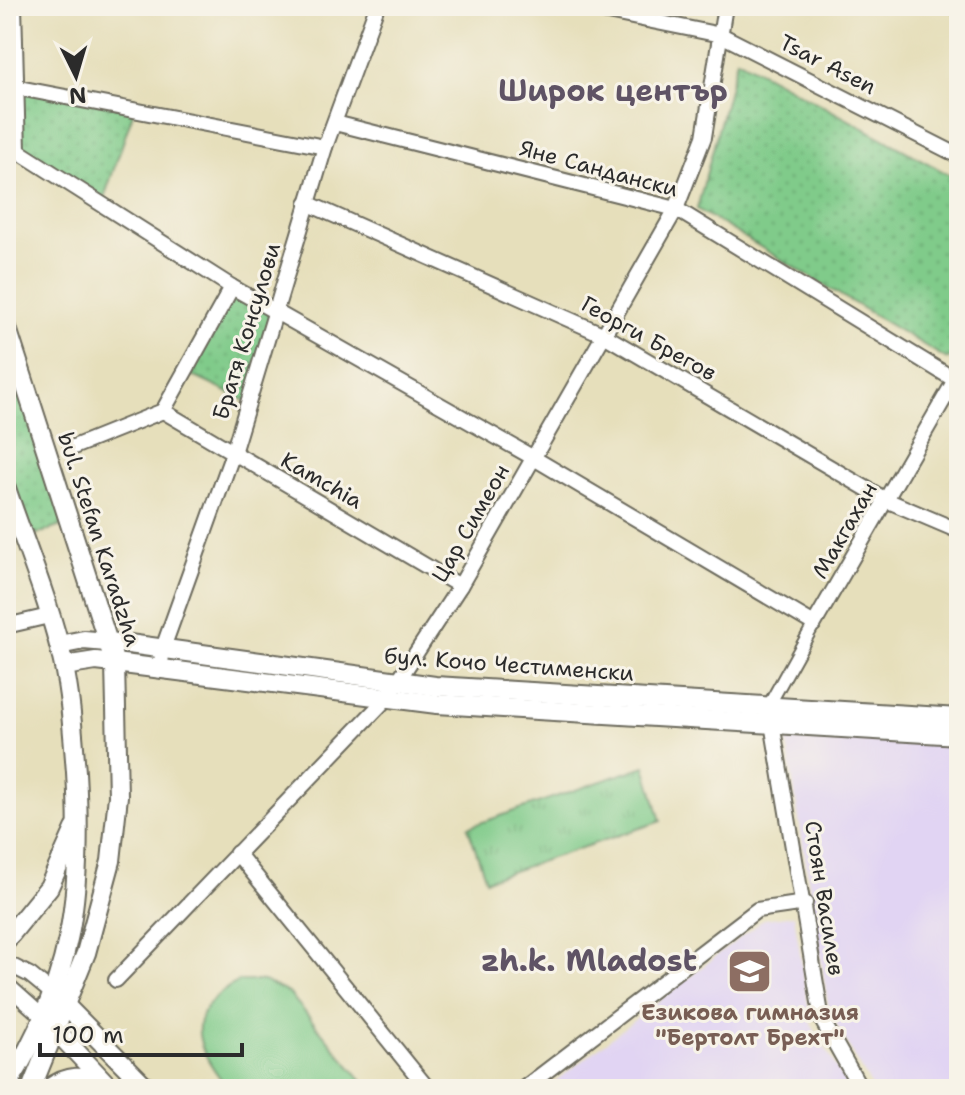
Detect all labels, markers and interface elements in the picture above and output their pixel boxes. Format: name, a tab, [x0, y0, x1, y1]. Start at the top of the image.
street label: Tsar Asen	[774, 28, 881, 101]
north arrow	[36, 36, 116, 116]
district label: Широк център	[498, 70, 728, 111]
text: N	[68, 80, 88, 111]
street label: Яне Сандански	[516, 133, 681, 204]
street label: Братя Консулови	[206, 239, 287, 423]
street label: Георги Брегов	[576, 289, 722, 388]
street label: bul. Stefan Karadzha	[51, 428, 148, 650]
street label: Kamchia	[276, 445, 368, 516]
street label: Цар Симеон	[425, 459, 516, 588]
street label: Макгахан	[805, 477, 884, 584]
street label: бул. Кочо Честименски	[383, 641, 635, 688]
street label: Стоян Василев	[798, 819, 851, 977]
district label: zh.k. Mladost	[481, 940, 697, 981]
school or university icon: Езикова гимназия "Бертолт Брехт"	[726, 947, 774, 995]
place label: Езикова гимназия "Бертолт Брехт"	[641, 998, 859, 1052]
scale bar	[40, 1007, 242, 1057]
text: 100 m	[52, 1019, 124, 1051]

